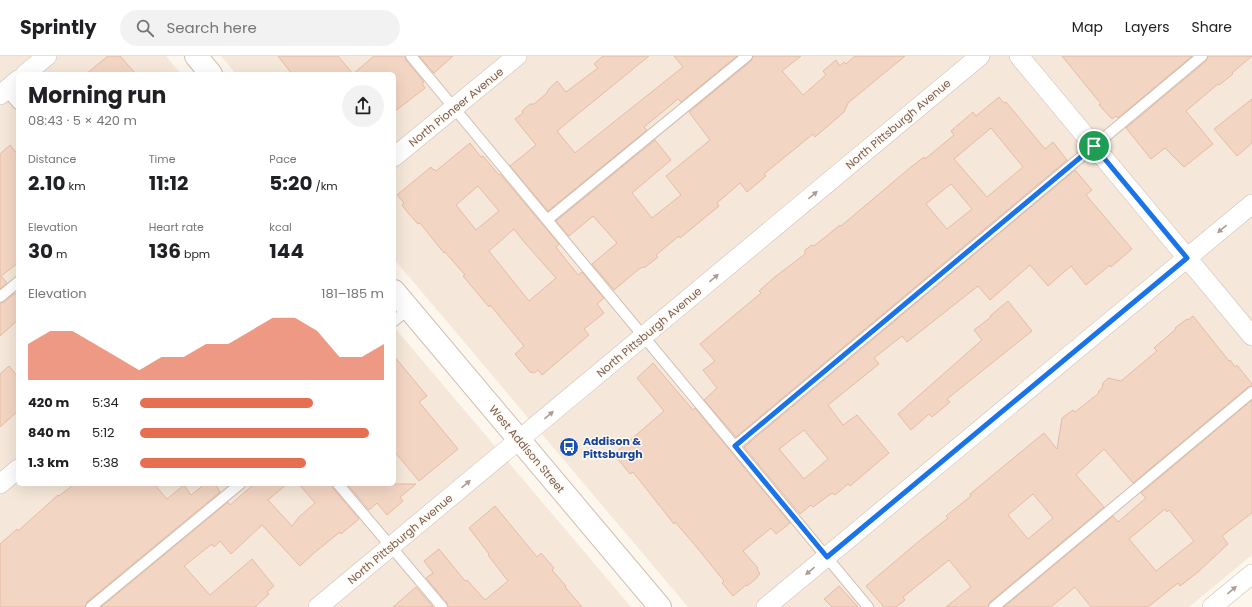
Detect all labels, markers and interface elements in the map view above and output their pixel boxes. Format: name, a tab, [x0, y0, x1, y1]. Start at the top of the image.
search box	[120, 10, 400, 46]
text: Sprintly	[20, 14, 96, 41]
icon: search	[134, 17, 156, 39]
text: Search here	[166, 17, 257, 38]
text: Map	[1072, 17, 1103, 37]
text: Layers	[1125, 17, 1169, 37]
text: Share	[1191, 17, 1232, 37]
street label: North Pioneer Avenue	[405, 64, 507, 150]
street label: North Pittsburgh Avenue	[842, 75, 954, 173]
text: Morning run	[28, 80, 166, 111]
button: share	[342, 85, 384, 127]
text: 08:43 · 5 × 420 m	[28, 111, 137, 130]
pin	[1077, 129, 1111, 163]
icon: arrive	[1083, 135, 1105, 157]
text: Distance	[28, 151, 76, 167]
text: Time	[149, 151, 175, 167]
text: Pace	[269, 151, 297, 167]
text: 2.10	[28, 169, 66, 197]
text: 11:12	[149, 169, 188, 197]
text: 5:20	[269, 169, 312, 197]
text: km	[66, 178, 86, 194]
text: /km	[312, 178, 338, 194]
one-way arrow	[808, 190, 819, 199]
text: Elevation	[28, 219, 78, 235]
text: Heart rate	[149, 219, 204, 235]
text: kcal	[269, 219, 292, 235]
one-way arrow	[1217, 224, 1227, 233]
text: 30	[28, 237, 53, 265]
text: 136	[149, 237, 181, 265]
text: 144	[269, 237, 304, 265]
text: m	[53, 246, 67, 262]
text: bpm	[181, 246, 210, 262]
one-way arrow	[708, 273, 719, 282]
street label: North Pittsburgh Avenue	[593, 283, 705, 381]
text: Elevation	[28, 284, 87, 303]
text: 181–185 m	[321, 284, 384, 303]
text: 420 m	[28, 393, 69, 412]
text: 5:34	[92, 393, 119, 412]
street label: West Addison Street	[485, 402, 569, 496]
one-way arrow	[544, 410, 554, 419]
text: 840 m	[28, 423, 70, 442]
text: 5:12	[92, 423, 115, 442]
place label: Addison & Pittsburgh	[583, 433, 643, 462]
bus stop icon: Addison & Pittsburgh	[558, 436, 580, 458]
text: 1.3 km	[28, 453, 69, 472]
text: 5:38	[92, 453, 119, 472]
one-way arrow	[461, 479, 472, 488]
street label: North Pittsburgh Avenue	[344, 490, 456, 588]
one-way arrow	[804, 567, 815, 576]
one-way arrow	[1227, 586, 1237, 595]

